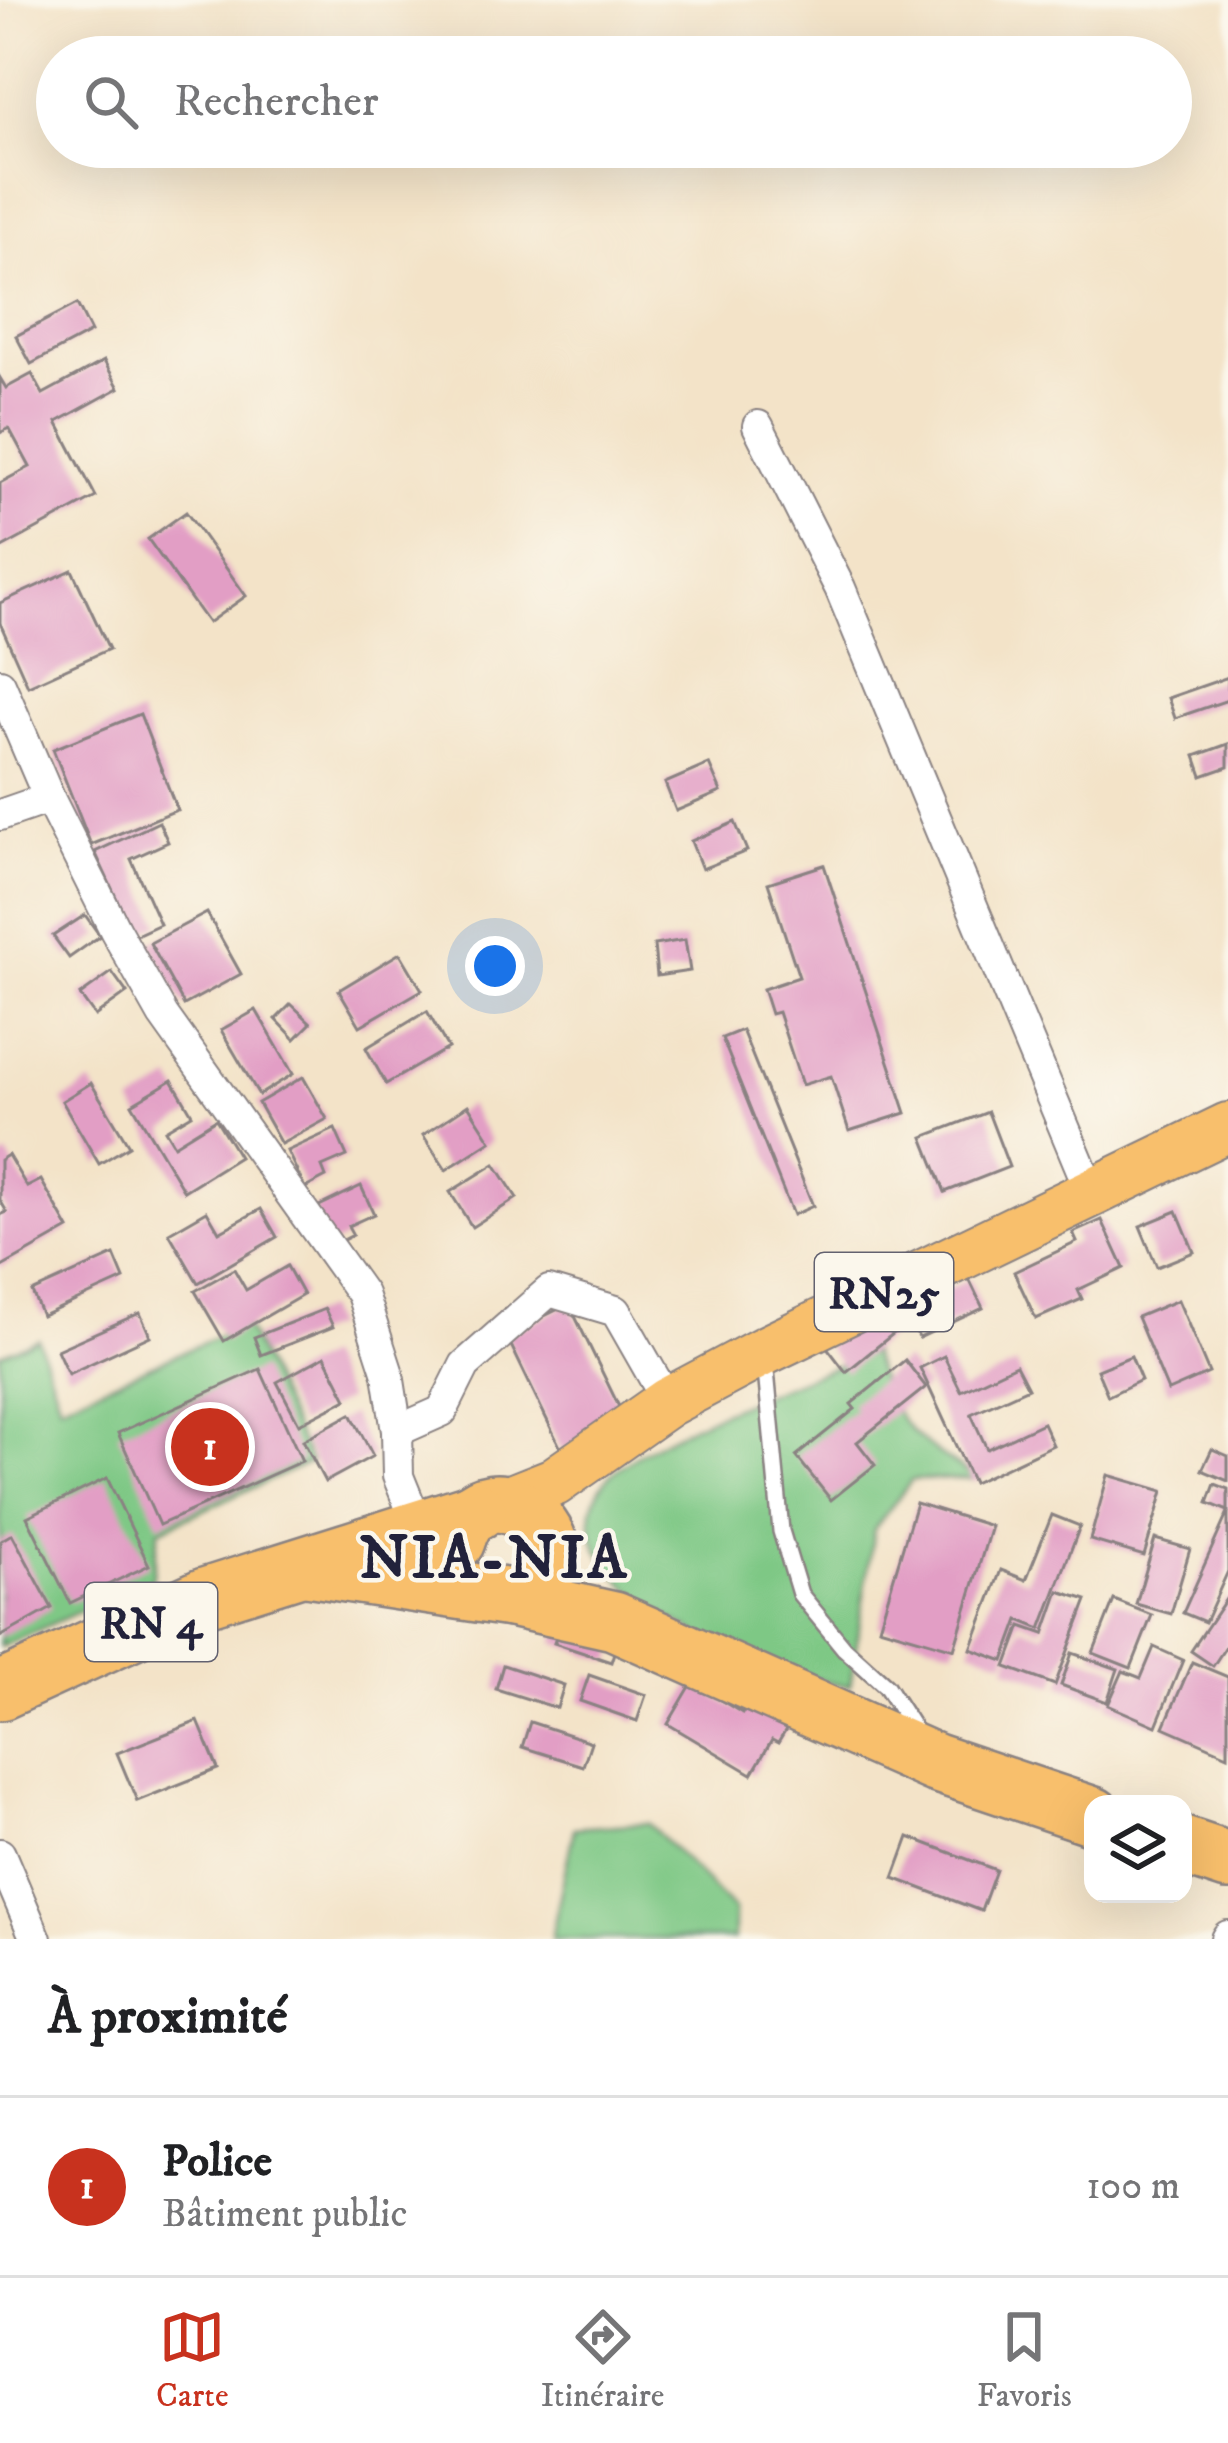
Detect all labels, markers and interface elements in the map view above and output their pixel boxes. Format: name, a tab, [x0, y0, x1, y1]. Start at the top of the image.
search box	[36, 36, 1192, 168]
icon: search	[78, 69, 144, 135]
text: Rechercher	[174, 74, 379, 130]
your location	[465, 936, 525, 996]
road number: RN25	[815, 1253, 953, 1331]
pin: 1	[171, 1402, 249, 1492]
district label: NIA-NIA	[359, 1522, 629, 1597]
road number: RN 4	[85, 1583, 217, 1661]
map controls	[1084, 1795, 1192, 1903]
button: layers	[1084, 1795, 1192, 1903]
text: À proximité	[48, 1985, 288, 2049]
text: Police	[162, 2134, 272, 2190]
text: 1	[80, 2162, 94, 2211]
text: 100 m	[1086, 2162, 1180, 2211]
text: Bâtiment public	[162, 2190, 407, 2239]
tab: Carte	[156, 2304, 229, 2417]
tab: Itinéraire	[541, 2304, 664, 2417]
tab: Favoris	[977, 2304, 1072, 2417]

